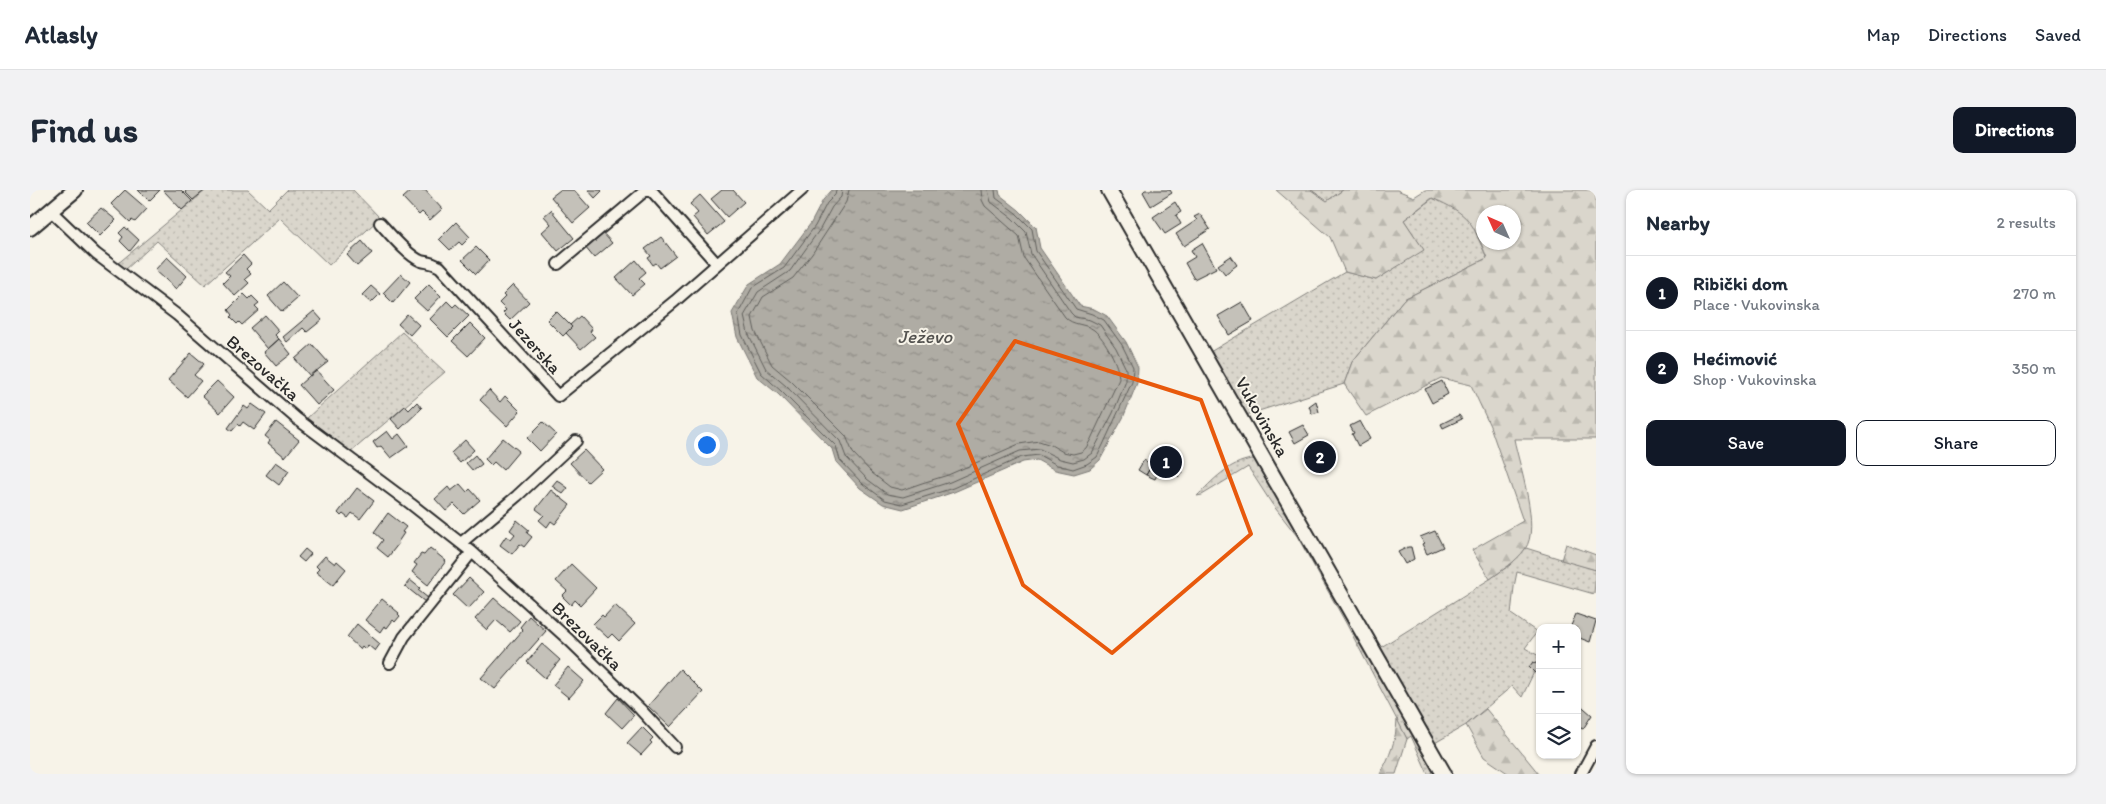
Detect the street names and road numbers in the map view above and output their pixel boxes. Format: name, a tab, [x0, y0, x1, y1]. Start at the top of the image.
street label: Jezerska	[504, 313, 566, 379]
street label: Brezovačka	[222, 330, 304, 406]
street label: Vukovinska	[1230, 373, 1294, 461]
street label: Brezovačka	[547, 597, 627, 675]

